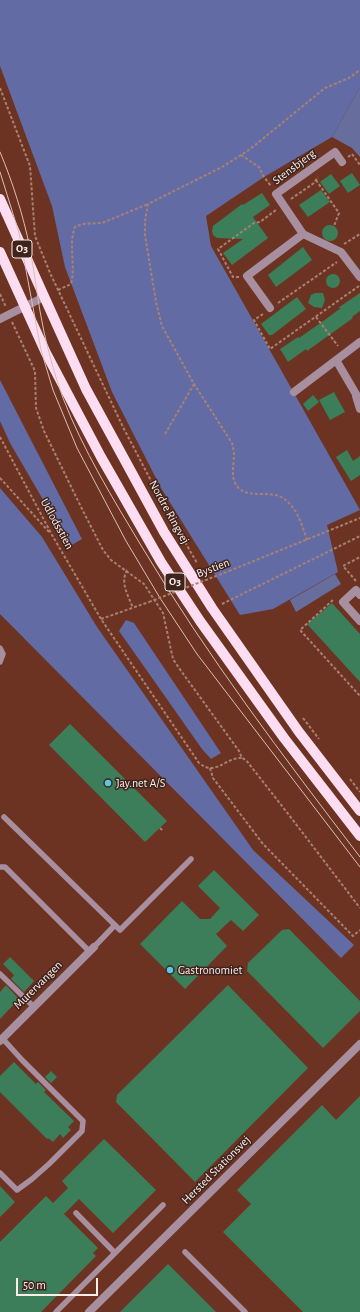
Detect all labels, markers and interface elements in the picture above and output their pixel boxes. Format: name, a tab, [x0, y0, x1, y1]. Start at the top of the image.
street label: Stensbjerg	[270, 146, 318, 188]
road number: O3	[12, 240, 32, 258]
street label: Nordre Ringvej	[146, 478, 192, 546]
street label: Udlodsstien	[37, 496, 77, 552]
street label: Bystien	[194, 555, 232, 581]
road number: O3	[165, 573, 185, 591]
place label: Jay.net A/S	[116, 776, 165, 790]
marker: Jay.net A/S	[103, 778, 113, 788]
street label: Murervangen	[11, 958, 65, 1012]
place label: Gastronomiet	[178, 963, 242, 977]
marker: Gastronomiet	[165, 965, 175, 975]
street label: Hersted Stationsvej	[179, 1133, 253, 1207]
scale bar	[18, 1270, 100, 1296]
text: 50 m	[23, 1279, 46, 1291]

